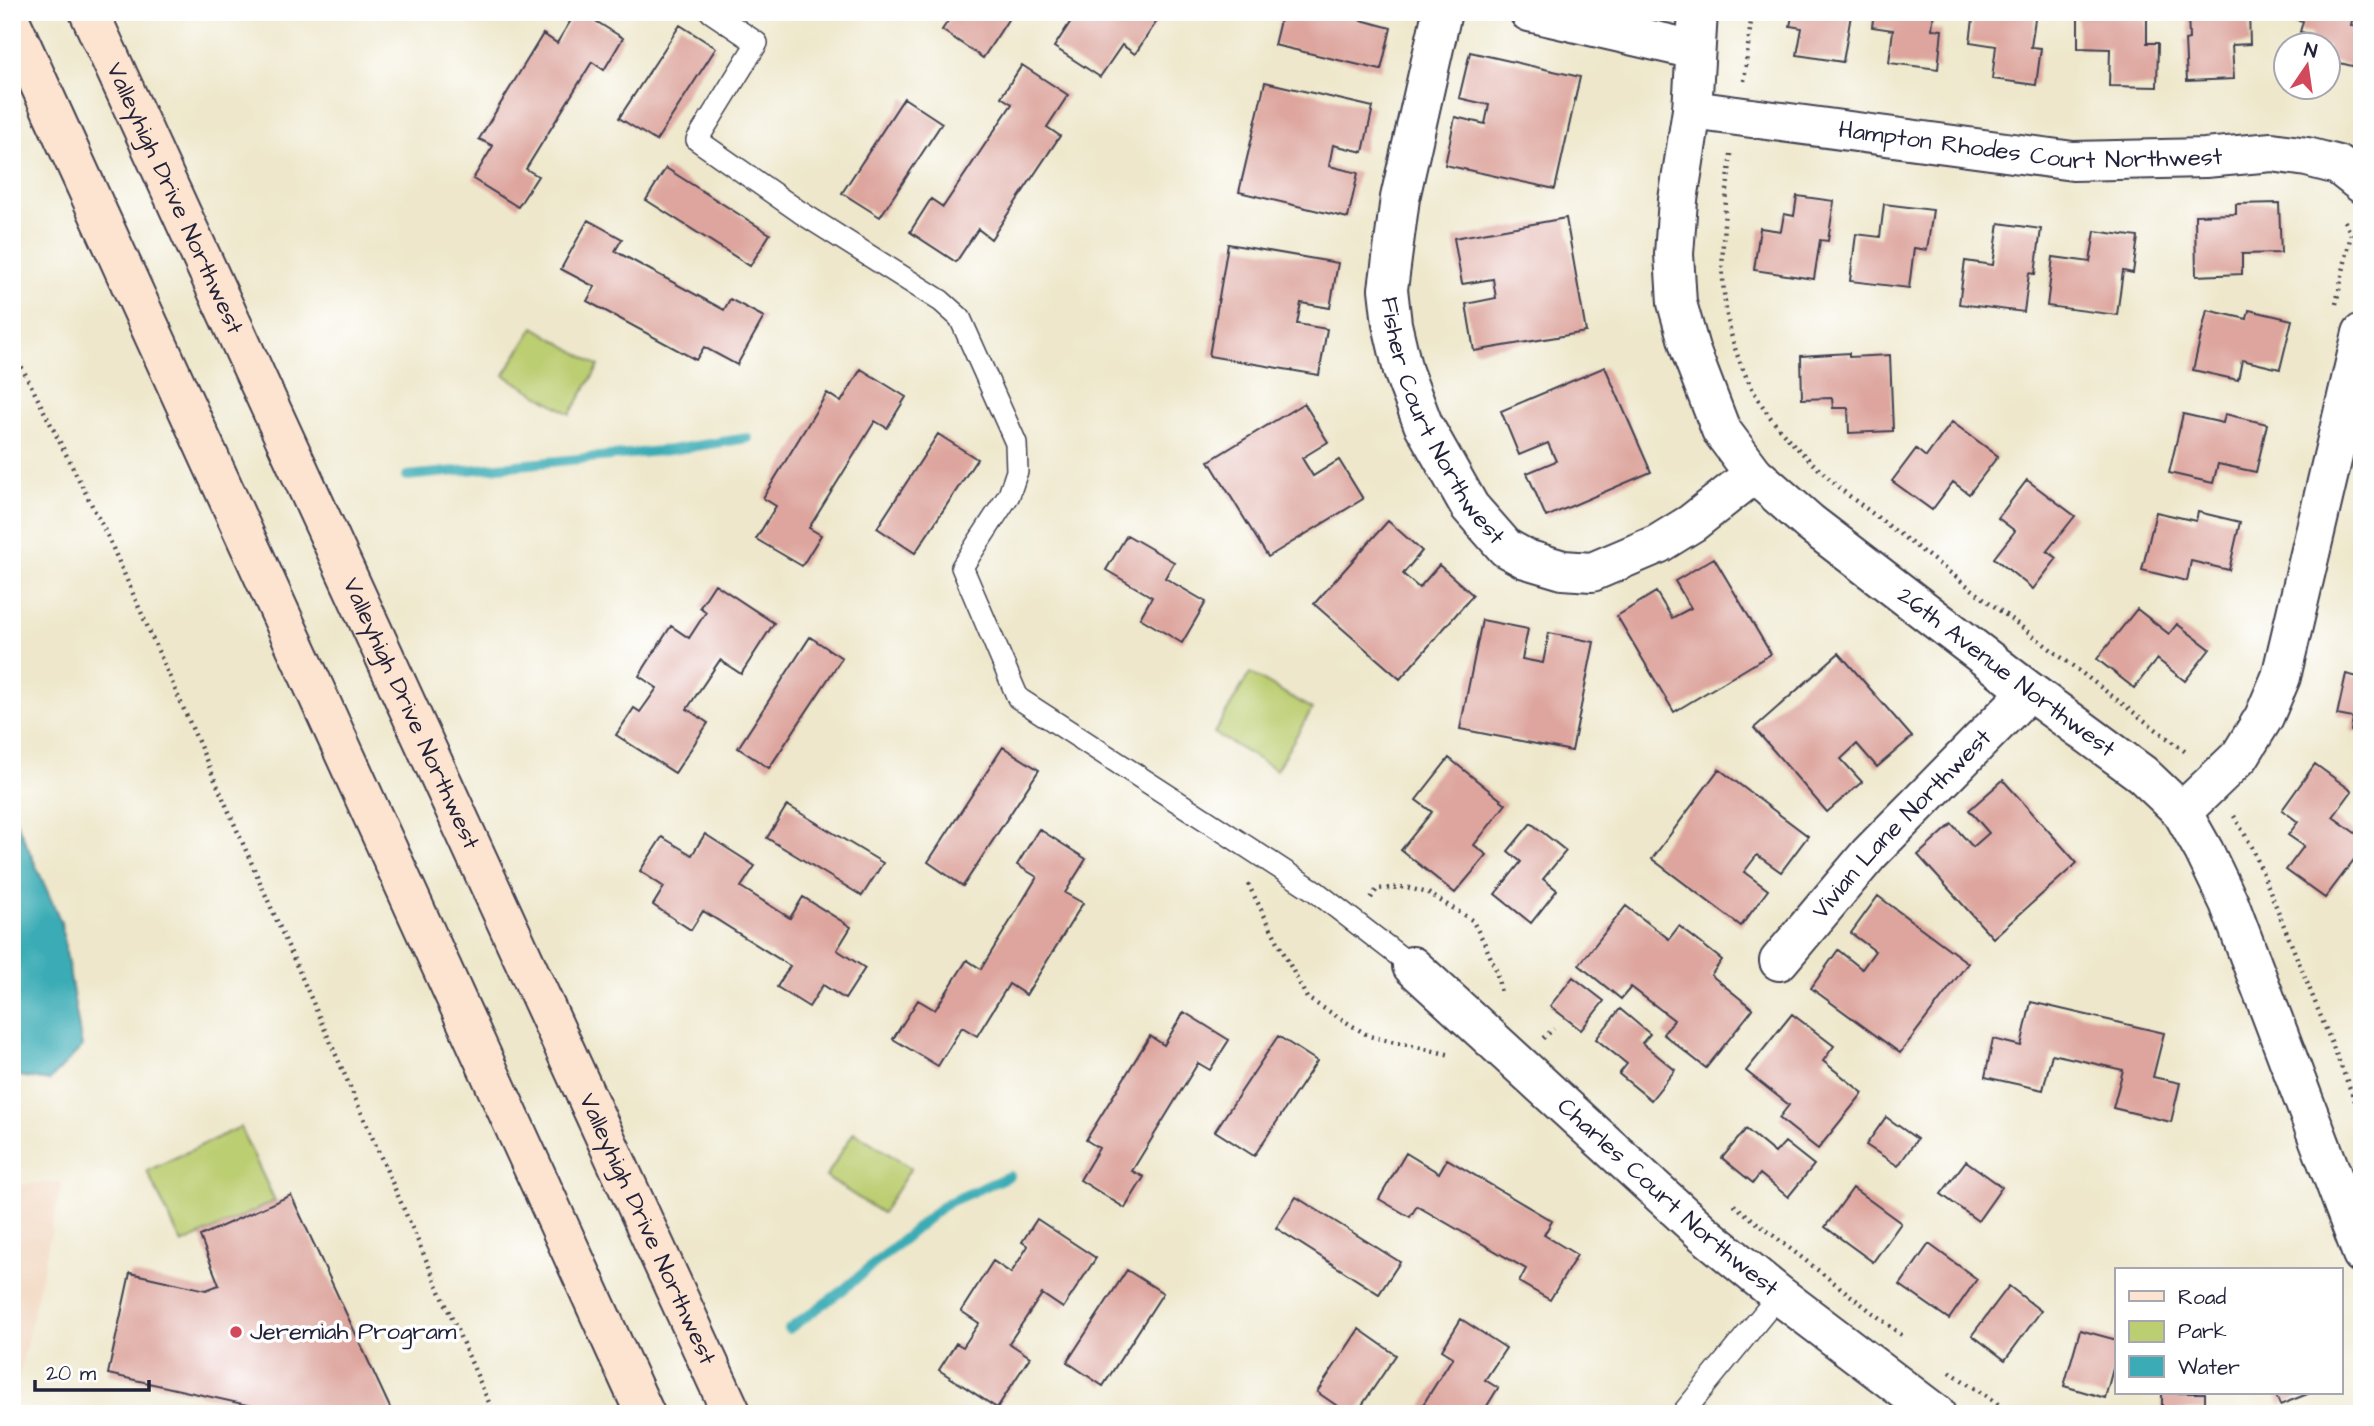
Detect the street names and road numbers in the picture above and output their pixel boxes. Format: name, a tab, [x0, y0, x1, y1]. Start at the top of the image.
street label: Valleyhigh Drive Northwest	[97, 57, 252, 340]
street label: Hampton Rhodes Court Northwest	[1837, 113, 2224, 178]
street label: Fisher Court Northwest	[1372, 295, 1513, 553]
street label: Valleyhigh Drive Northwest	[334, 572, 488, 855]
street label: 26th Avenue Northwest	[1890, 579, 2122, 766]
street label: Vivian Lane Northwest	[1804, 721, 2000, 927]
street label: Valleyhigh Drive Northwest	[570, 1088, 724, 1371]
street label: Charles Court Northwest	[1550, 1090, 1786, 1305]

